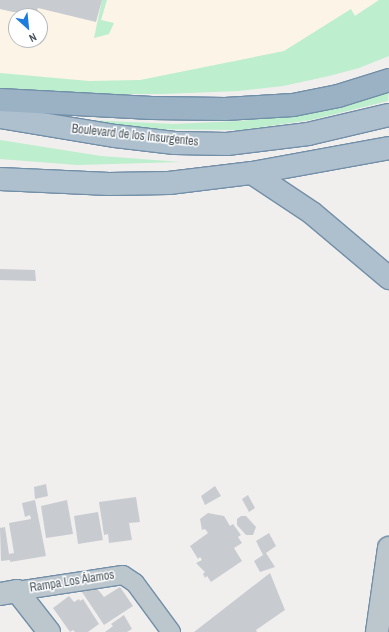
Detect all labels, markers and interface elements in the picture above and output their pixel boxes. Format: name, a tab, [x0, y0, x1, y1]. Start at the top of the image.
north arrow	[8, 8, 48, 48]
text: N	[27, 30, 39, 46]
street label: Boulevard de los Insurgentes	[71, 122, 199, 150]
street label: Rampa Los Álamos	[28, 568, 116, 596]

